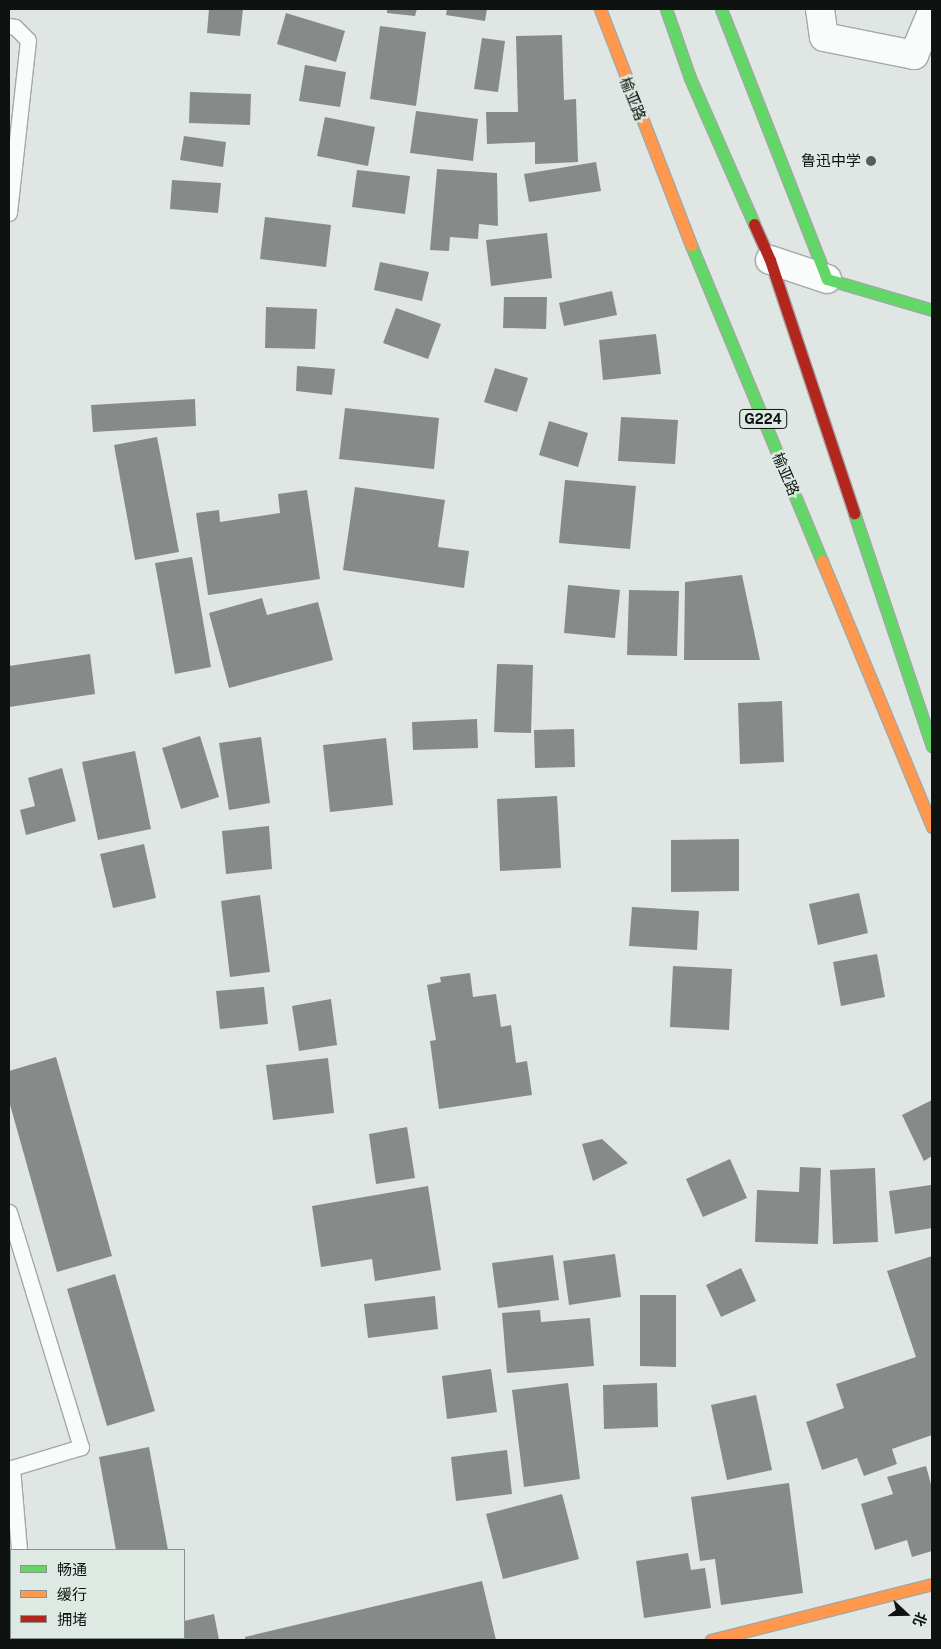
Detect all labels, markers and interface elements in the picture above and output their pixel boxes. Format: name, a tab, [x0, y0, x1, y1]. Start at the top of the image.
street label: 榆亚路	[616, 75, 650, 123]
place label: 鲁迅中学	[801, 152, 861, 170]
marker: 鲁迅中学	[865, 155, 877, 167]
road number: G224	[738, 408, 788, 430]
street label: 榆亚路	[769, 450, 803, 498]
legend	[10, 1549, 185, 1639]
text: 畅通	[57, 1561, 87, 1578]
text: 缓行	[57, 1586, 87, 1603]
north arrow	[881, 1589, 931, 1639]
text: 北	[910, 1610, 930, 1629]
text: 拥堵	[57, 1611, 87, 1628]

